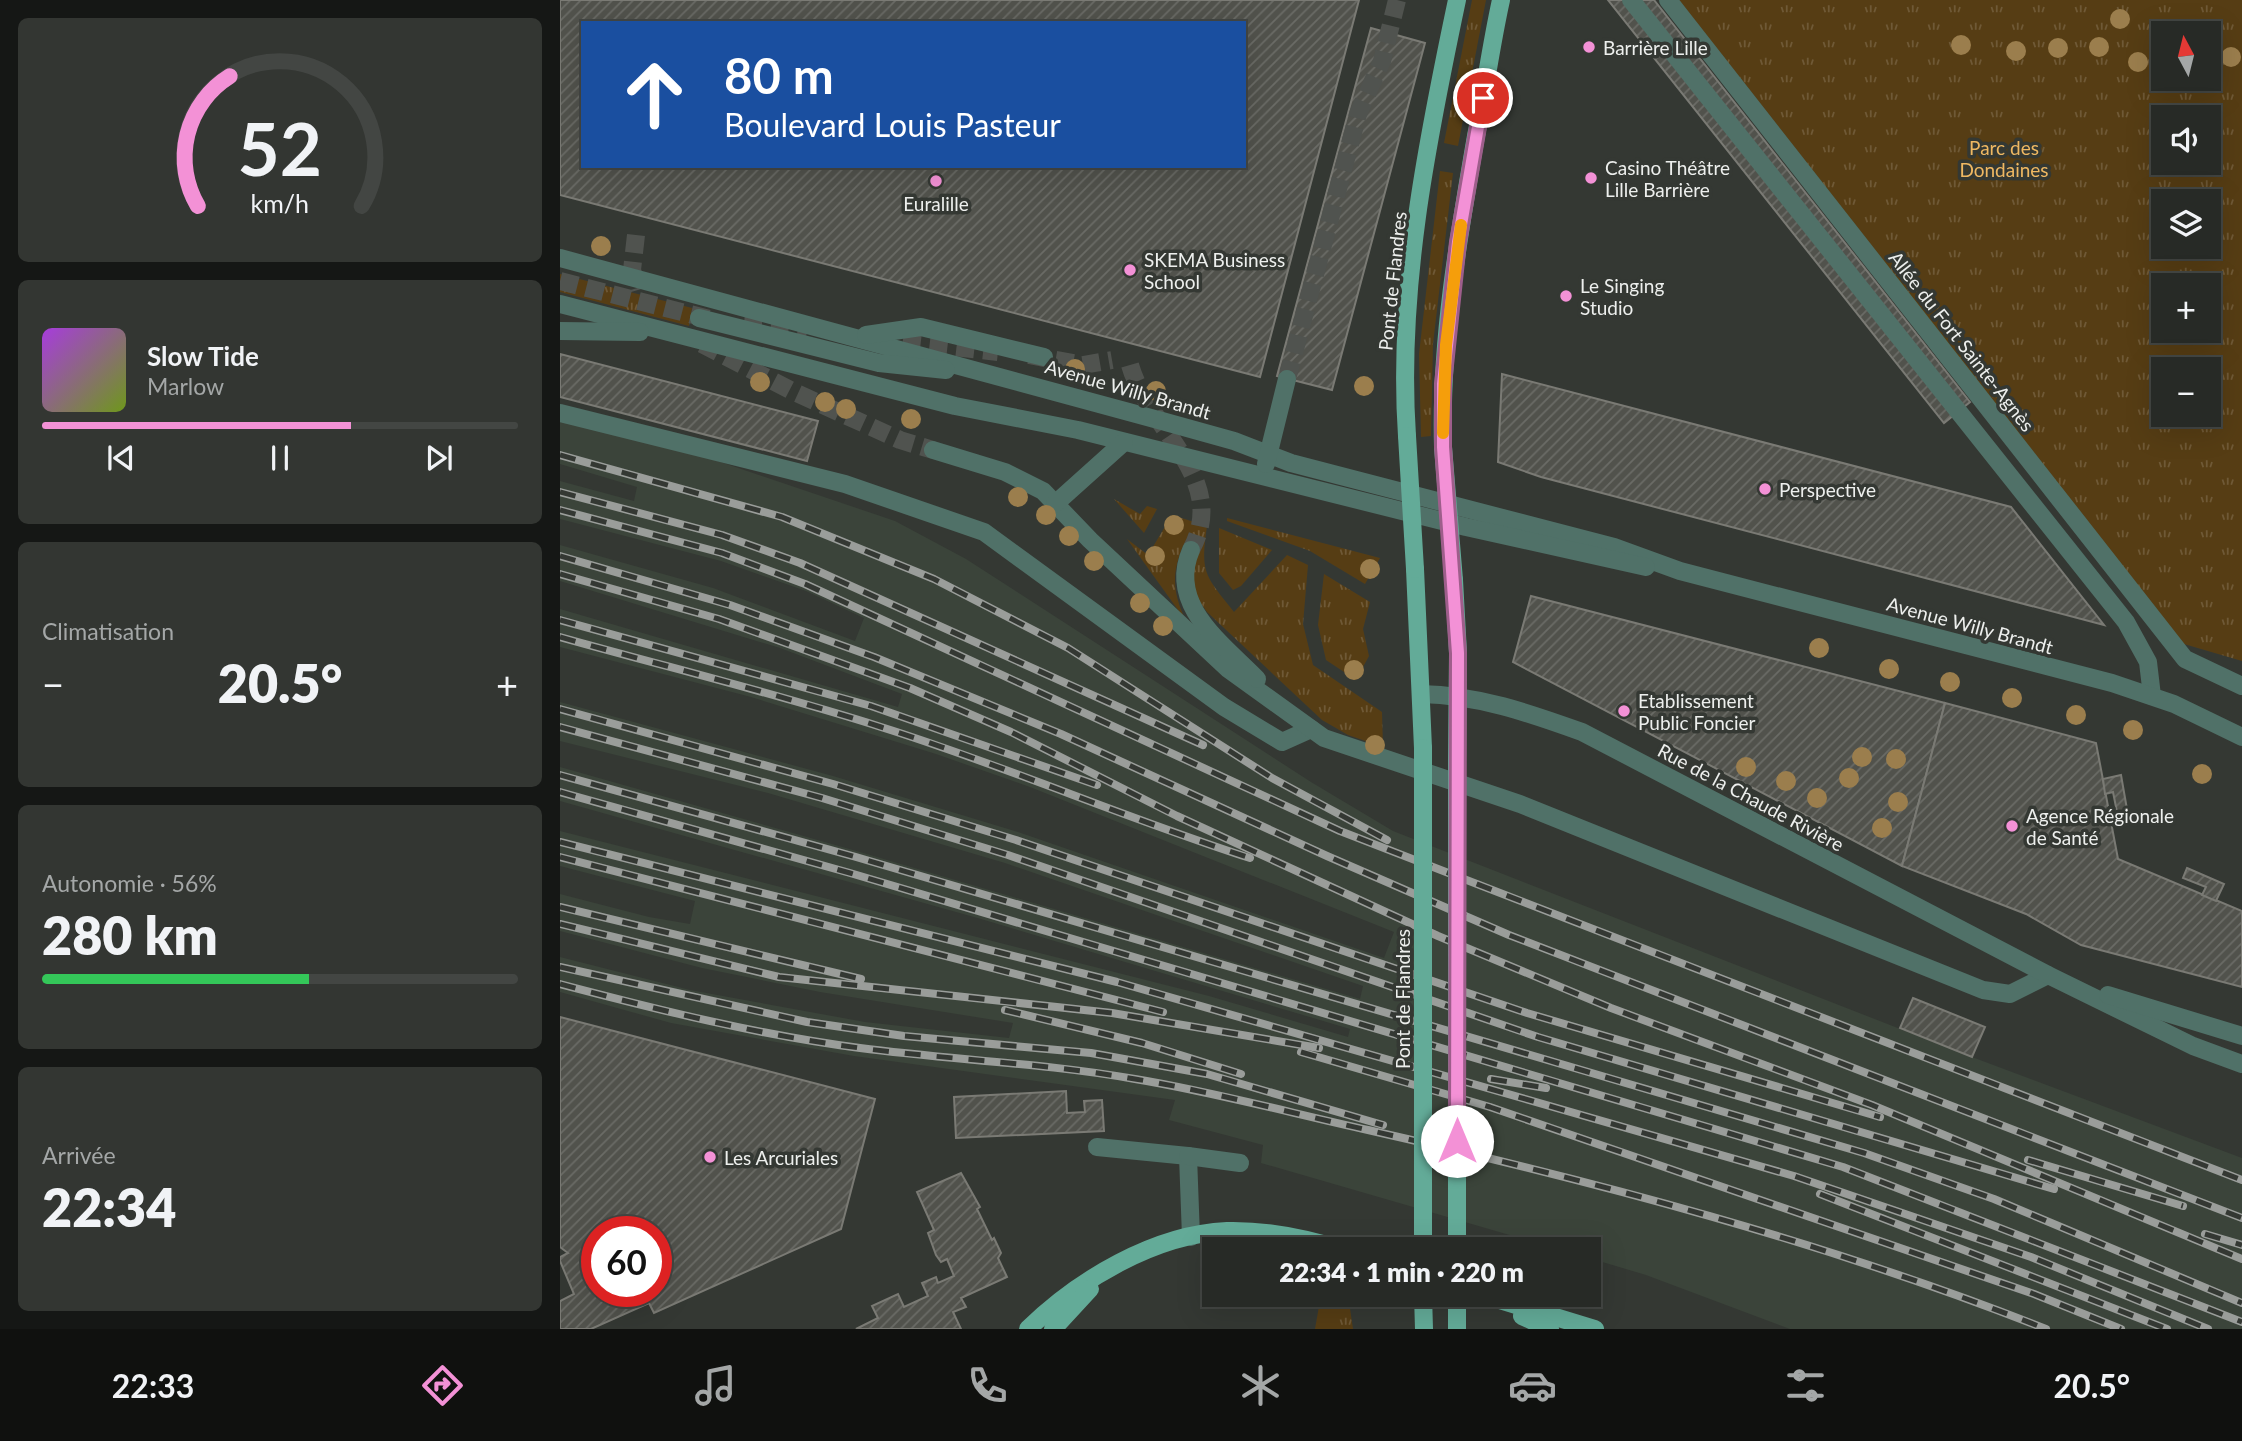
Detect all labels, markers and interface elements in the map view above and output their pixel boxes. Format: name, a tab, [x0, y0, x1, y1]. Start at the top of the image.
north arrow	[2151, 21, 2221, 91]
map controls	[2151, 21, 2221, 427]
place label: Barrière Lille	[1603, 36, 1708, 59]
marker: Barrière Lille	[1581, 39, 1597, 55]
text: 80 m	[724, 46, 834, 104]
icon: ahead	[609, 49, 700, 140]
pin	[1453, 68, 1513, 128]
icon: arrive	[1464, 79, 1502, 117]
text: 52	[238, 104, 322, 192]
text: Boulevard Louis Pasteur	[724, 105, 1061, 144]
button: sound	[2151, 105, 2221, 175]
park label: Parc des Dondaines	[1959, 136, 2049, 181]
place label: Casino Théâtre Lille Barrière	[1605, 156, 1730, 201]
marker: Casino Théâtre Lille Barrière	[1583, 170, 1599, 186]
marker: Euralille	[928, 173, 944, 189]
text: km/h	[251, 188, 309, 218]
button: layers	[2151, 189, 2221, 259]
place label: Euralille	[903, 192, 969, 215]
street label: Pont de Flandres	[1373, 210, 1411, 352]
street label: Allée du Fort Sainte-Agnès	[1885, 246, 2039, 436]
place label: SKEMA Business School	[1144, 248, 1285, 293]
marker: SKEMA Business School	[1122, 262, 1138, 278]
button: +	[2151, 273, 2221, 343]
place label: Le Singing Studio	[1580, 274, 1664, 319]
marker: Le Singing Studio	[1558, 288, 1574, 304]
text: Slow Tide	[147, 340, 259, 372]
street label: Avenue Willy Brandt	[1043, 354, 1214, 424]
button: −	[2151, 357, 2221, 427]
text: Marlow	[147, 372, 224, 400]
icon: previous	[102, 439, 140, 477]
icon: pause	[261, 439, 299, 477]
icon: next	[420, 439, 458, 477]
place label: Perspective	[1779, 478, 1876, 501]
marker: Perspective	[1757, 481, 1773, 497]
street label: Avenue Willy Brandt	[1884, 592, 2056, 658]
text: Climatisation	[42, 617, 174, 645]
text: 20.5°	[218, 652, 342, 714]
text: −	[42, 661, 64, 707]
text: +	[496, 661, 518, 707]
place label: Etablissement Public Foncier	[1638, 689, 1755, 734]
marker: Etablissement Public Foncier	[1616, 703, 1632, 719]
street label: Rue de la Chaude Rivière	[1654, 738, 1848, 856]
place label: Agence Régionale de Santé	[2026, 804, 2174, 849]
marker: Agence Régionale de Santé	[2004, 818, 2020, 834]
text: Autonomie · 56%	[42, 869, 217, 897]
text: 280 km	[42, 904, 218, 966]
street label: Pont de Flandres	[1391, 929, 1414, 1069]
position arrow	[1420, 1104, 1494, 1178]
text: Arrivée	[42, 1141, 116, 1169]
place label: Les Arcuriales	[724, 1146, 838, 1169]
marker: Les Arcuriales	[702, 1149, 718, 1165]
text: 22:34	[42, 1176, 176, 1238]
speed limit sign: 60	[581, 1216, 672, 1307]
text: 22:34 · 1 min · 220 m	[1279, 1256, 1524, 1288]
icon: directions	[418, 1361, 467, 1410]
icon: music	[691, 1361, 740, 1410]
icon: phone	[963, 1361, 1012, 1410]
icon: climate	[1236, 1361, 1285, 1410]
icon: car	[1508, 1361, 1557, 1410]
icon: filters	[1781, 1361, 1830, 1410]
text: 22:33	[112, 1366, 194, 1405]
text: 20.5°	[2054, 1366, 2130, 1405]

